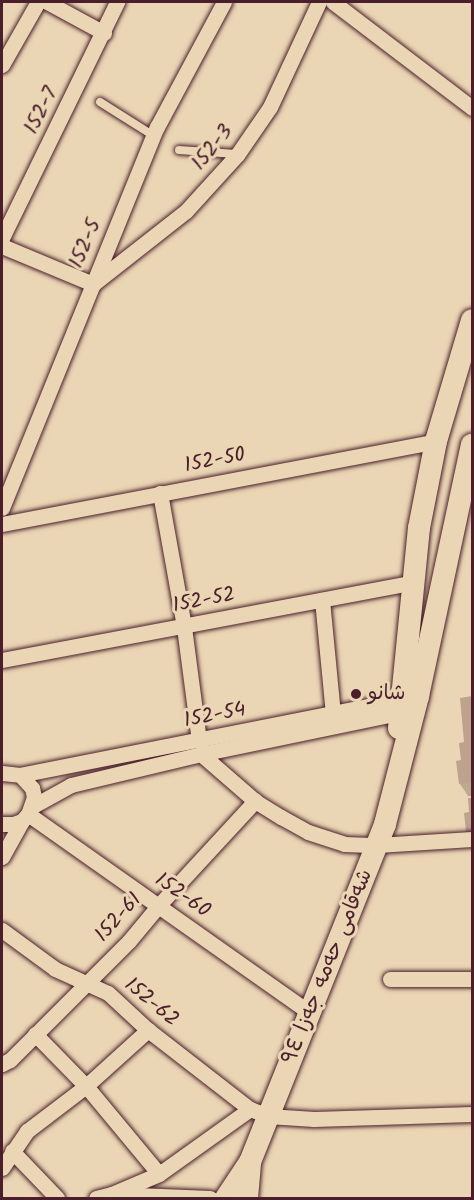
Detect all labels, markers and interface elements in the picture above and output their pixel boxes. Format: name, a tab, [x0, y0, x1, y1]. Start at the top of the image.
street label: 152-7	[20, 83, 64, 139]
street label: 152-3	[187, 120, 239, 176]
street label: 152-5	[64, 216, 108, 272]
street label: 152-50	[182, 443, 248, 479]
street label: 152-52	[171, 583, 237, 619]
place label: شانو	[368, 681, 406, 707]
marker: شانو	[349, 687, 363, 701]
street label: 152-54	[182, 698, 248, 734]
street label: شەقامی حەمە جەزا ٩٤	[277, 866, 379, 1068]
street label: 152-60	[149, 868, 215, 924]
street label: 152-61	[90, 888, 148, 948]
street label: 152-62	[119, 973, 183, 1033]

